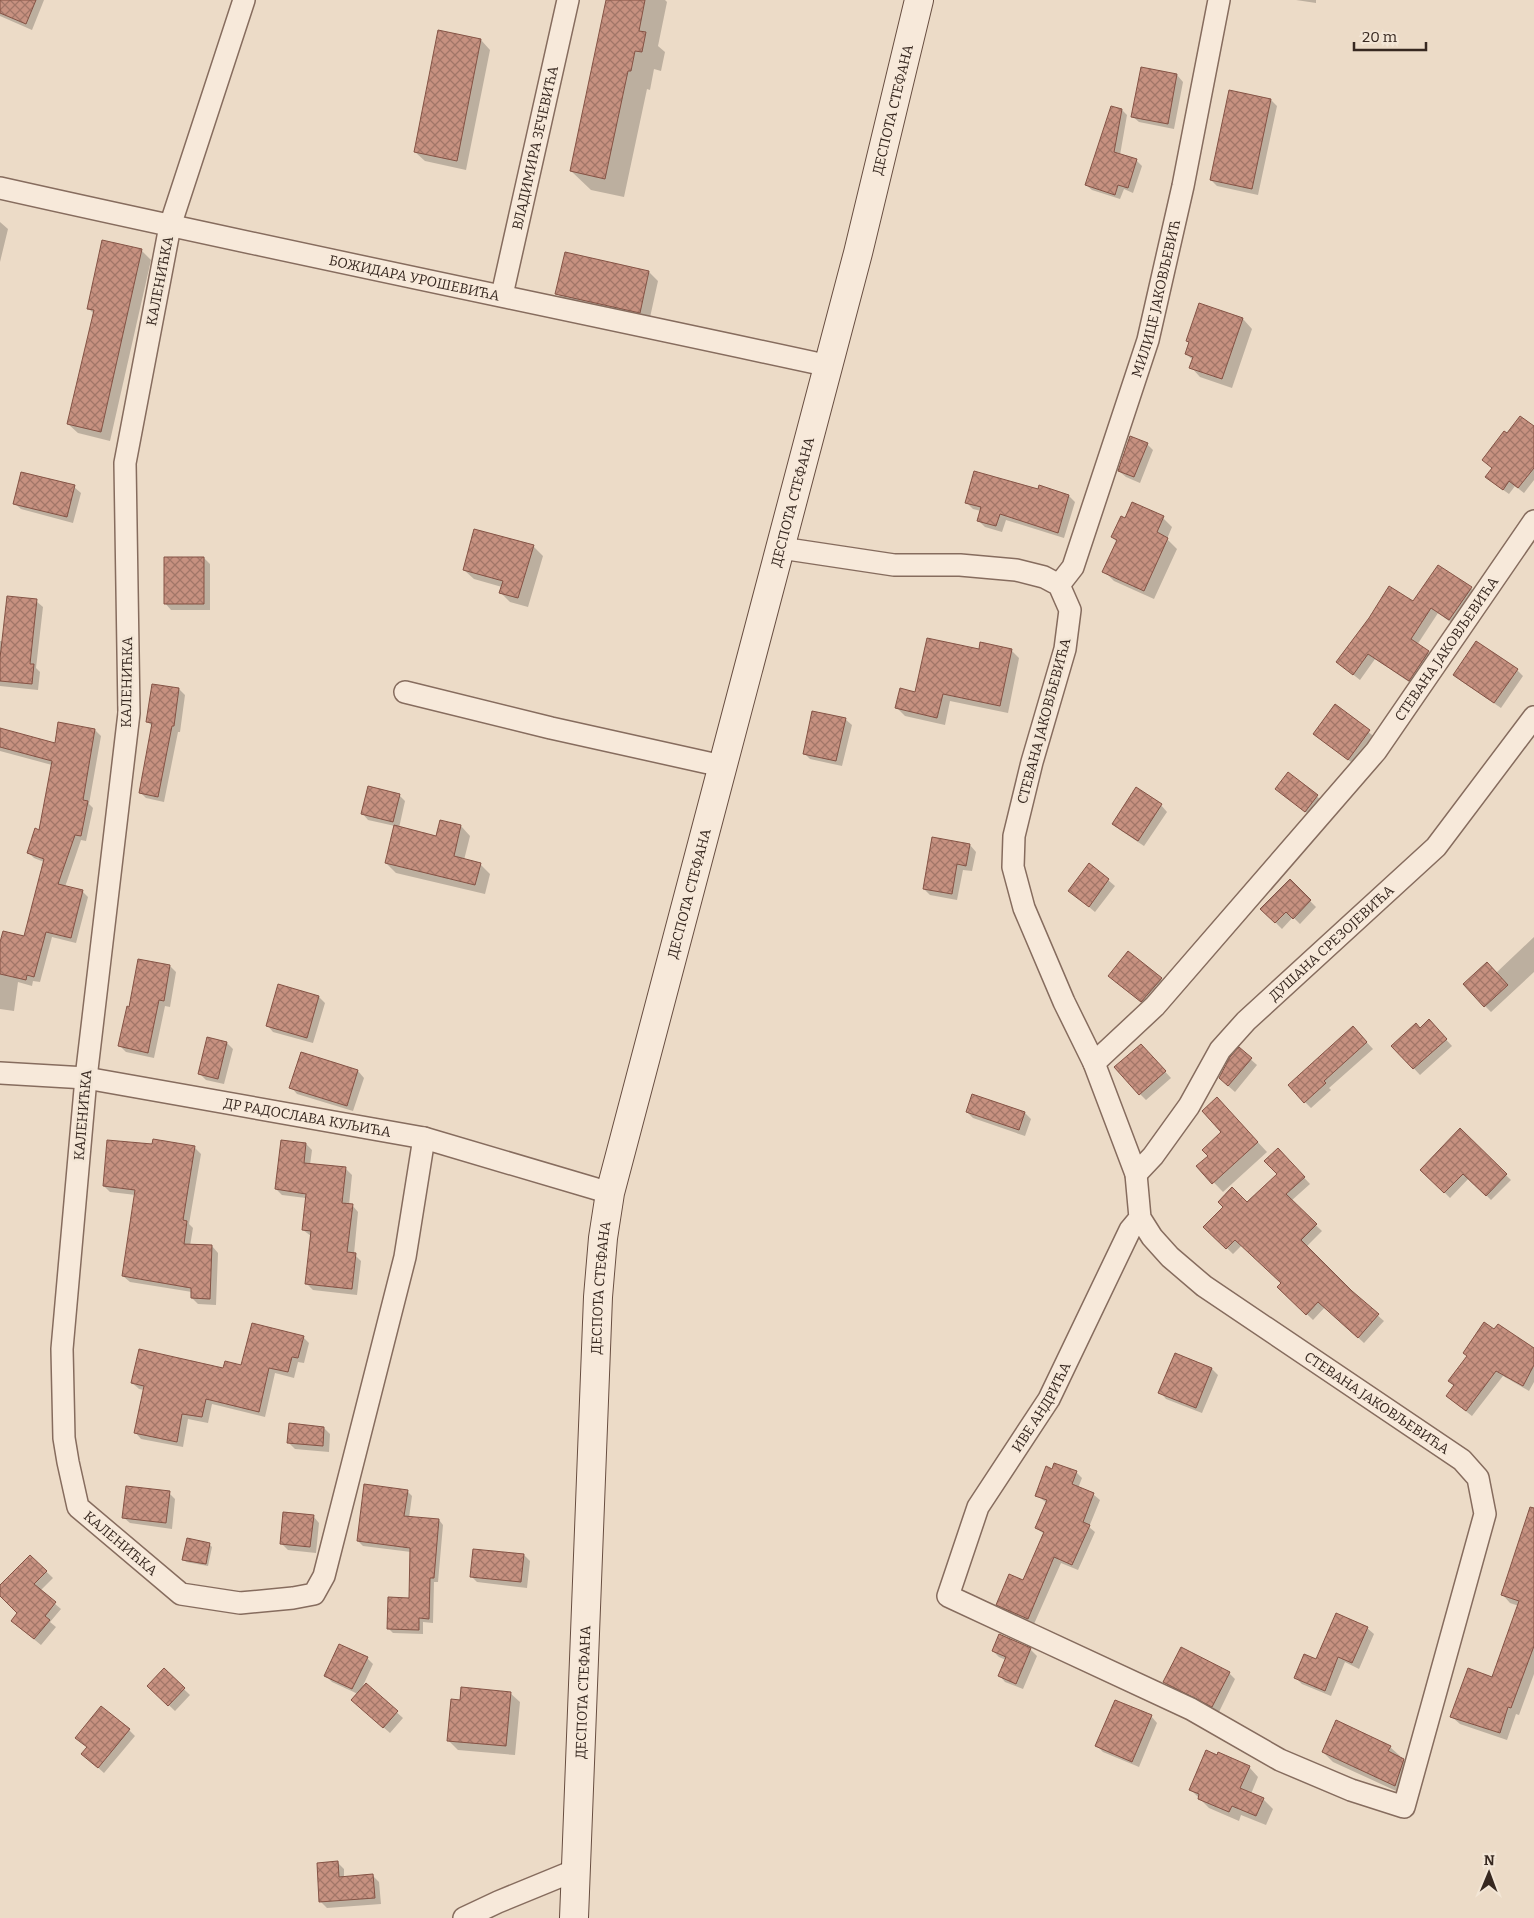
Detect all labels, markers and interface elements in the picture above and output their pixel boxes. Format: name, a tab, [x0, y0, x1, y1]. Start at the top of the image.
scale bar	[1354, 20, 1426, 52]
text: 20 m	[1362, 28, 1398, 46]
street label: ДЕСПОТА СТЕФАНА	[869, 43, 917, 176]
street label: ВЛАДИМИРА ЗЕЧЕВИЋА	[508, 64, 562, 231]
street label: МИЛИЦЕ ЈАКОВЉЕВИЋ	[1128, 218, 1184, 380]
street label: КАЛЕНИЋКА	[143, 235, 177, 327]
street label: БОЖИДАРА УРОШЕВИЋА	[328, 251, 501, 304]
street label: ДЕСПОТА СТЕФАНА	[767, 435, 818, 569]
street label: СТЕВАНА ЈАКОВЉЕВИЋА	[1391, 573, 1502, 724]
street label: КАЛЕНИЋКА	[118, 636, 136, 728]
street label: СТЕВАНА ЈАКОВЉЕВИЋА	[1014, 636, 1074, 806]
street label: ДЕСПОТА СТЕФАНА	[664, 827, 714, 960]
street label: ДУШАНА СРЕЗОЈЕВИЋА	[1265, 881, 1397, 1004]
street label: КАЛЕНИЋКА	[71, 1069, 95, 1161]
street label: ДР РАДОСЛАВА КУЉИЋА	[222, 1094, 392, 1141]
street label: ДЕСПОТА СТЕФАНА	[587, 1220, 614, 1355]
street label: СТЕВАНА ЈАКОВЉЕВИЋА	[1301, 1348, 1453, 1458]
street label: ИВЕ АНДРИЋА	[1008, 1359, 1074, 1455]
street label: КАЛЕНИЋКА	[80, 1507, 161, 1579]
street label: ДЕСПОТА СТЕФАНА	[572, 1625, 594, 1759]
north arrow	[1464, 1848, 1514, 1898]
text: N	[1484, 1852, 1495, 1869]

